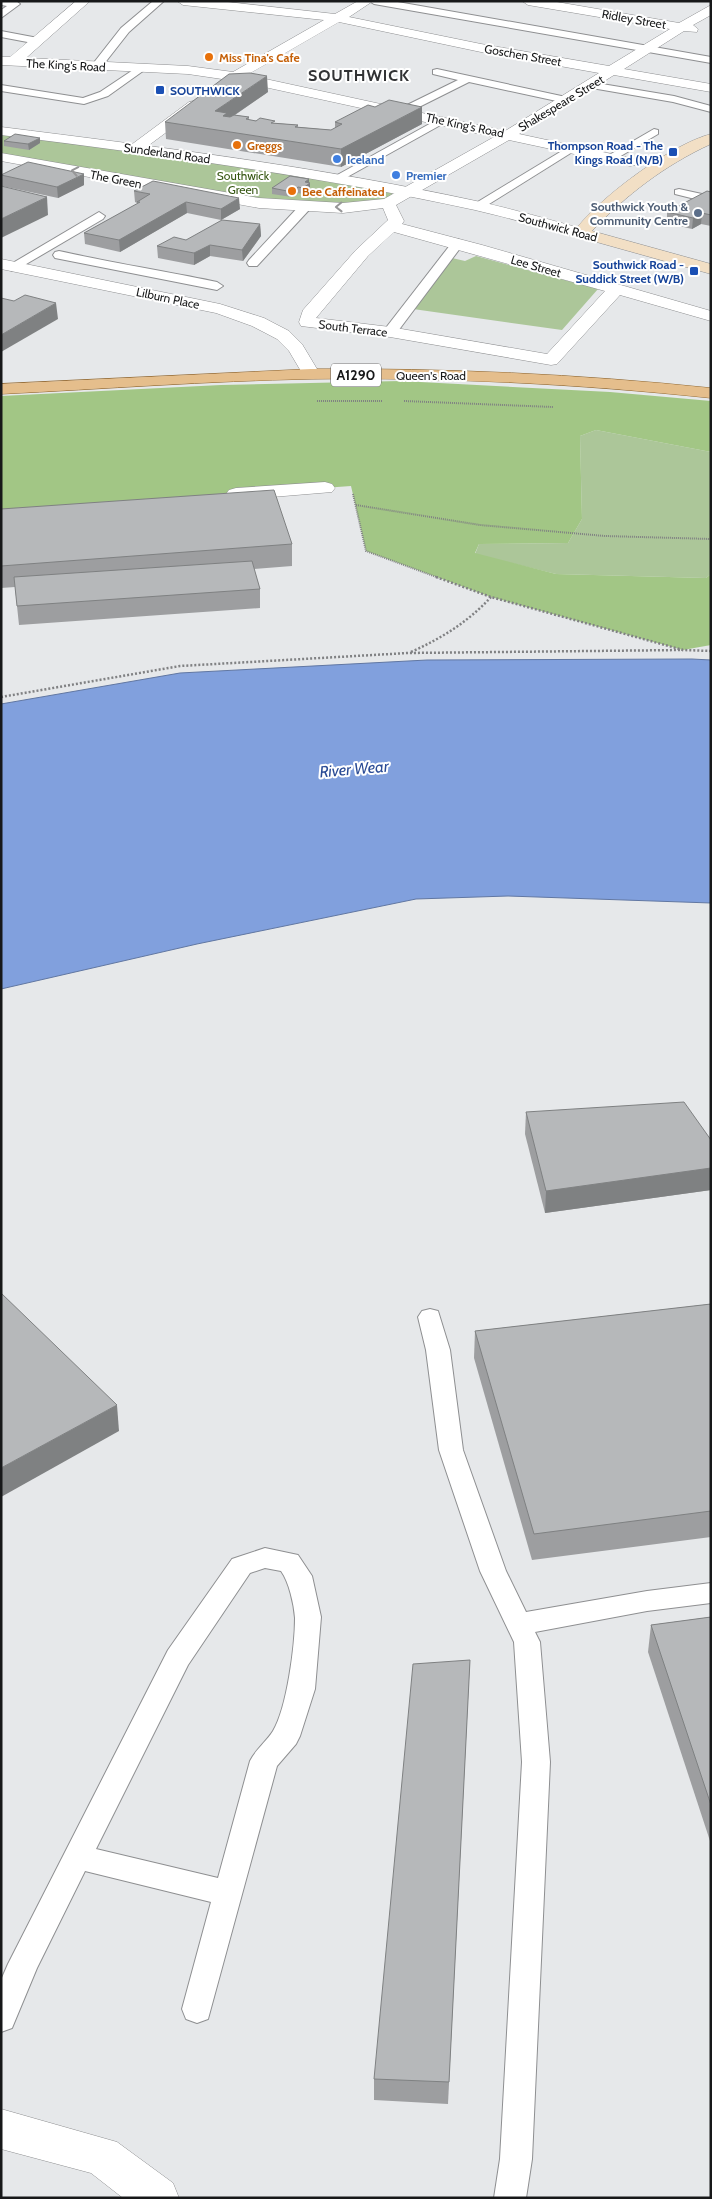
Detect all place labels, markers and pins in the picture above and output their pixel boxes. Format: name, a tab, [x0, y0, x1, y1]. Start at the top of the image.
place label: Miss Tina's Cafe	[219, 50, 300, 65]
marker: Miss Tina's Cafe	[203, 51, 215, 63]
place label: SOUTHWICK	[170, 83, 240, 98]
marker: SOUTHWICK	[154, 84, 166, 96]
place label: Greggs	[247, 138, 282, 153]
place label: Thompson Road - The Kings Road (N/B)	[548, 138, 663, 167]
marker: Greggs	[231, 139, 243, 151]
marker: Thompson Road - The Kings Road (N/B)	[667, 146, 679, 158]
place label: Iceland	[347, 152, 385, 167]
marker: Iceland	[331, 153, 343, 165]
place label: Premier	[406, 168, 447, 183]
marker: Premier	[390, 169, 402, 181]
place label: Bee Caffeinated	[302, 184, 385, 199]
marker: Bee Caffeinated	[286, 185, 298, 197]
place label: Southwick Youth & Community Centre	[590, 199, 688, 228]
marker: Southwick Youth & Community Centre	[692, 207, 704, 219]
place label: Southwick Road - Suddick Street (W/B)	[575, 257, 684, 286]
marker: Southwick Road - Suddick Street (W/B)	[688, 265, 700, 277]

